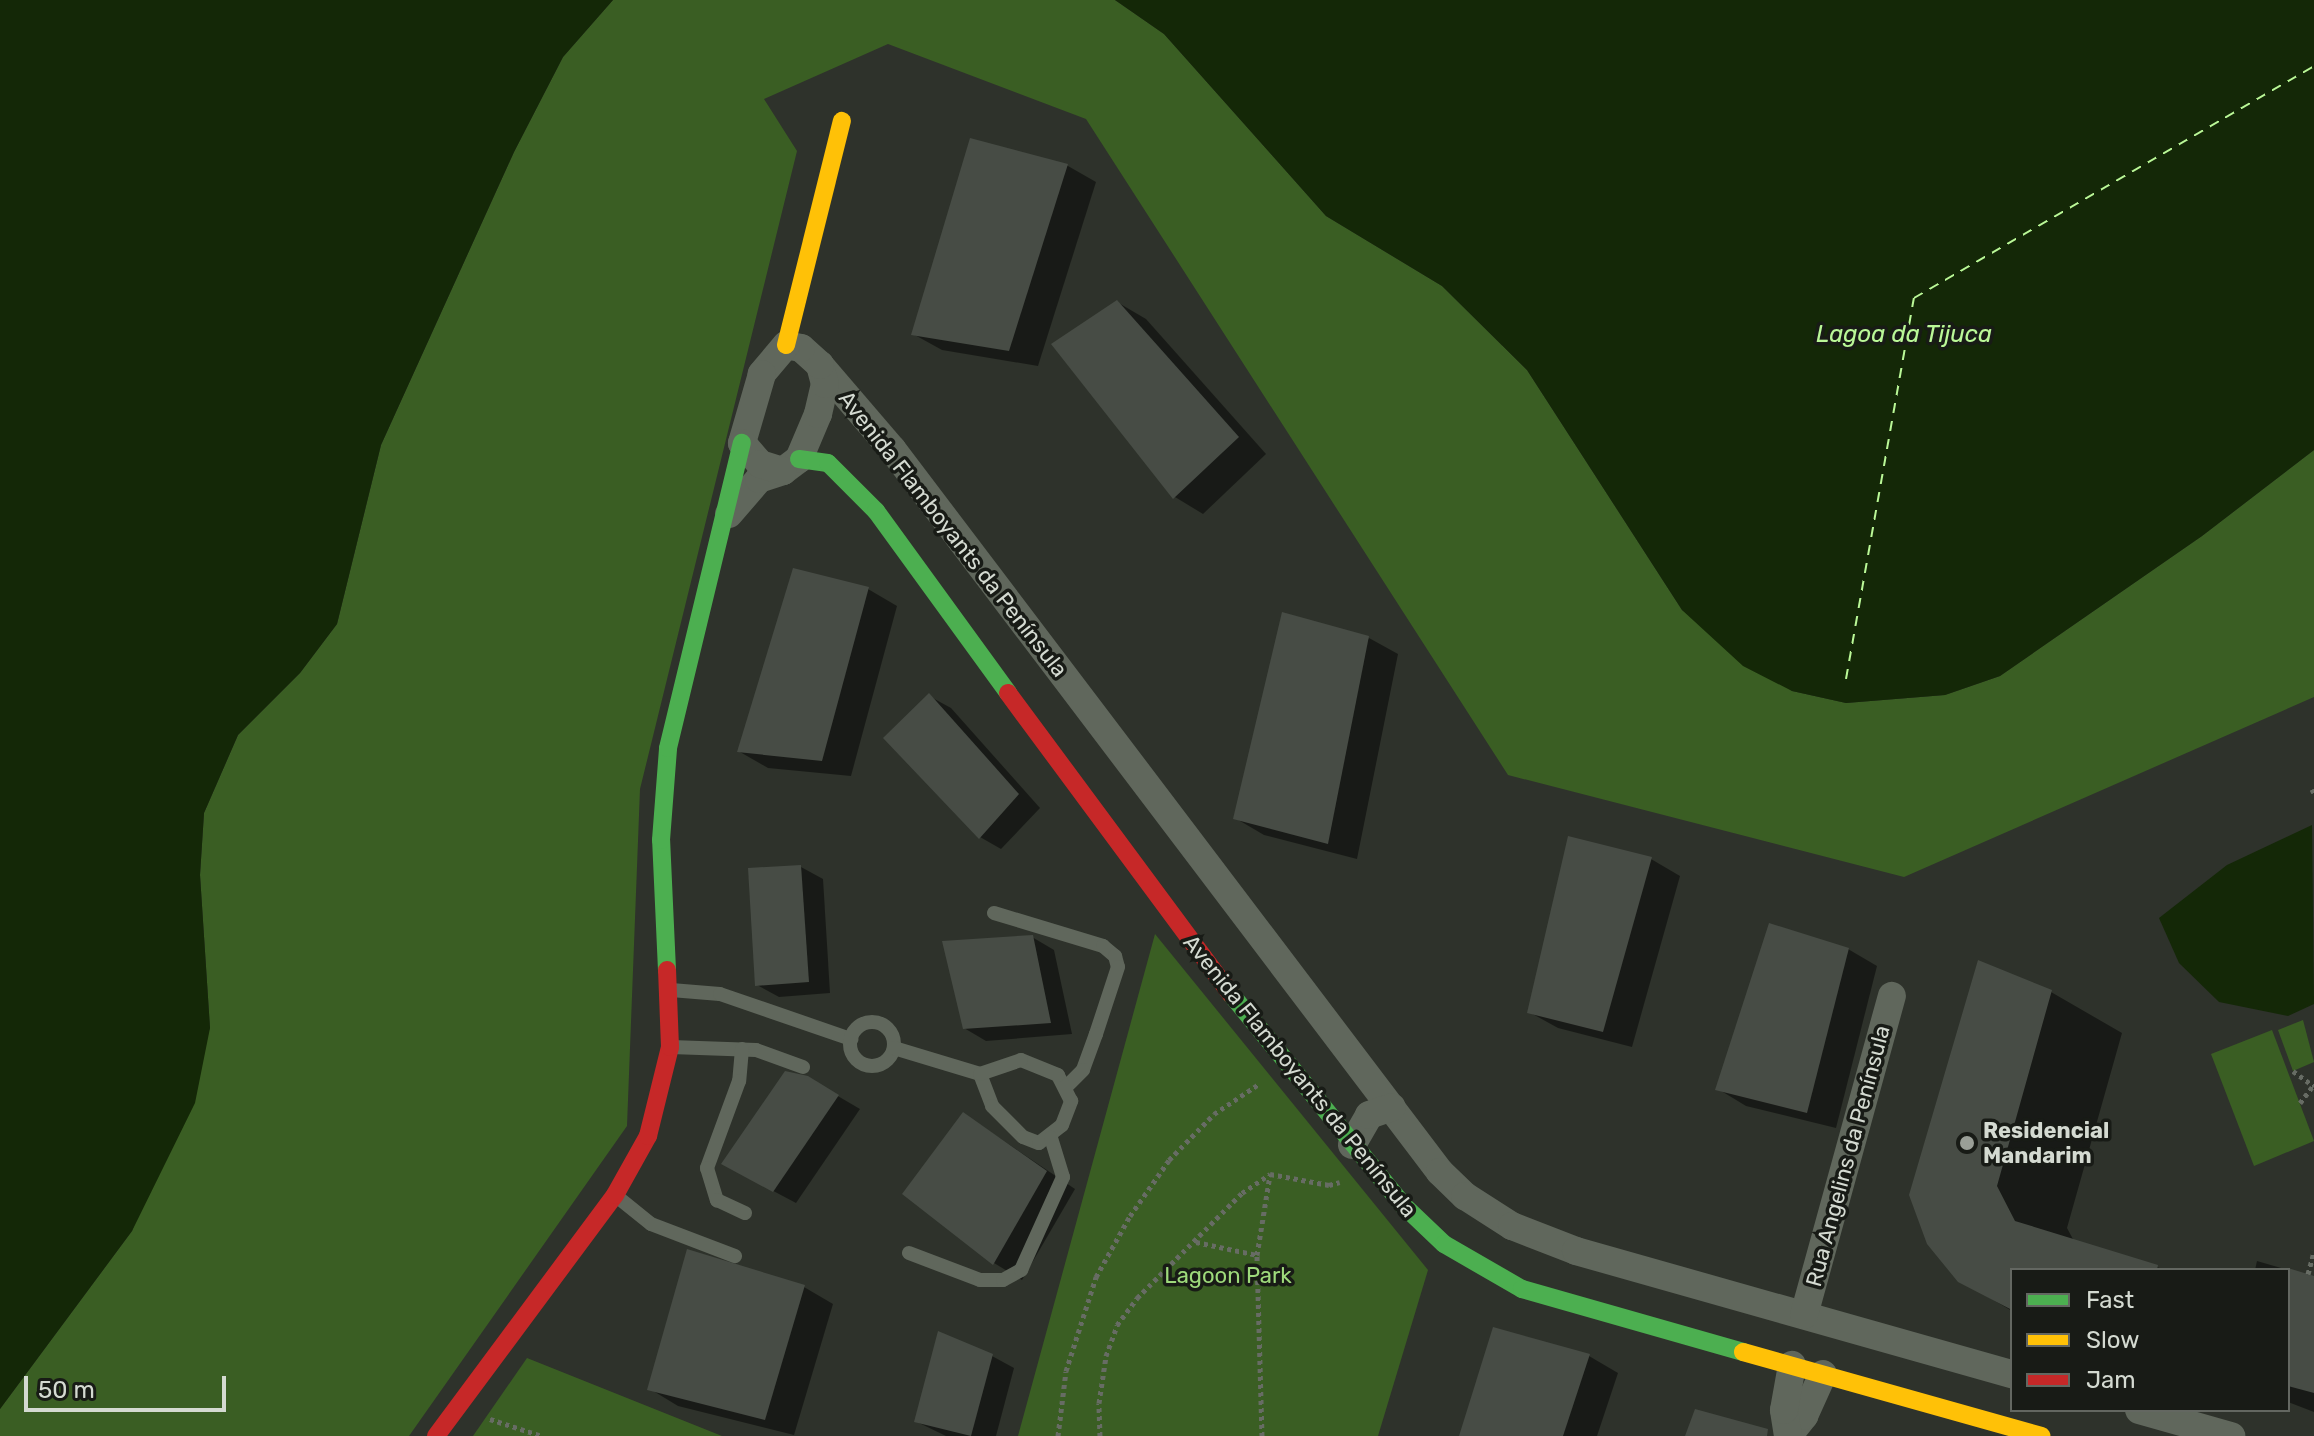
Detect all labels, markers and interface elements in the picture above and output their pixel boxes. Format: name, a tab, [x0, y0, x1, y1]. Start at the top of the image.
water label: Lagoa da Tijuca	[1816, 321, 1992, 349]
street label: Avenida Flamboyants da Península	[833, 386, 1073, 682]
street label: Avenida Flamboyants da Península	[1178, 929, 1422, 1223]
street label: Rua Angelins da Península	[1800, 1022, 1896, 1290]
place label: Residencial Mandarim	[1983, 1117, 2109, 1168]
marker: Residencial Mandarim	[1958, 1134, 1976, 1152]
park label: Lagoon Park	[1164, 1263, 1292, 1289]
legend	[2010, 1268, 2290, 1412]
text: Fast	[2086, 1286, 2134, 1314]
text: Slow	[2086, 1326, 2139, 1354]
scale bar	[28, 1360, 230, 1410]
text: Jam	[2086, 1366, 2136, 1394]
text: 50 m	[38, 1376, 95, 1404]

